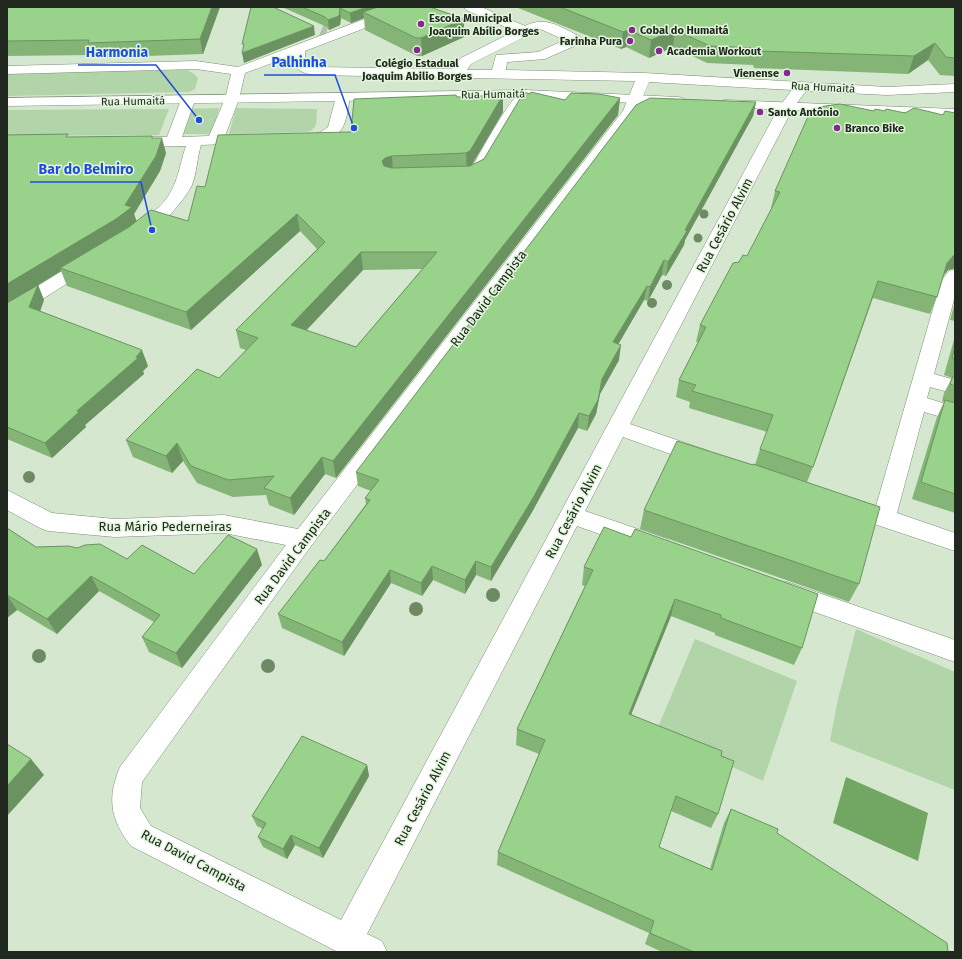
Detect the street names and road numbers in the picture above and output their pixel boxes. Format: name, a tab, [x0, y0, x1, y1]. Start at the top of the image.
street label: Rua Humaitá	[791, 79, 855, 96]
street label: Rua Humaitá	[461, 87, 525, 102]
street label: Rua Humaitá	[101, 94, 165, 109]
street label: Rua Cesário Alvim	[693, 175, 756, 275]
street label: Rua David Campista	[447, 247, 530, 349]
street label: Rua Cesário Alvim	[542, 461, 605, 561]
street label: Rua David Campista	[251, 505, 334, 607]
street label: Rua Mário Pederneiras	[99, 519, 231, 534]
street label: Rua Cesário Alvim	[391, 748, 454, 848]
street label: Rua David Campista	[139, 826, 249, 894]

